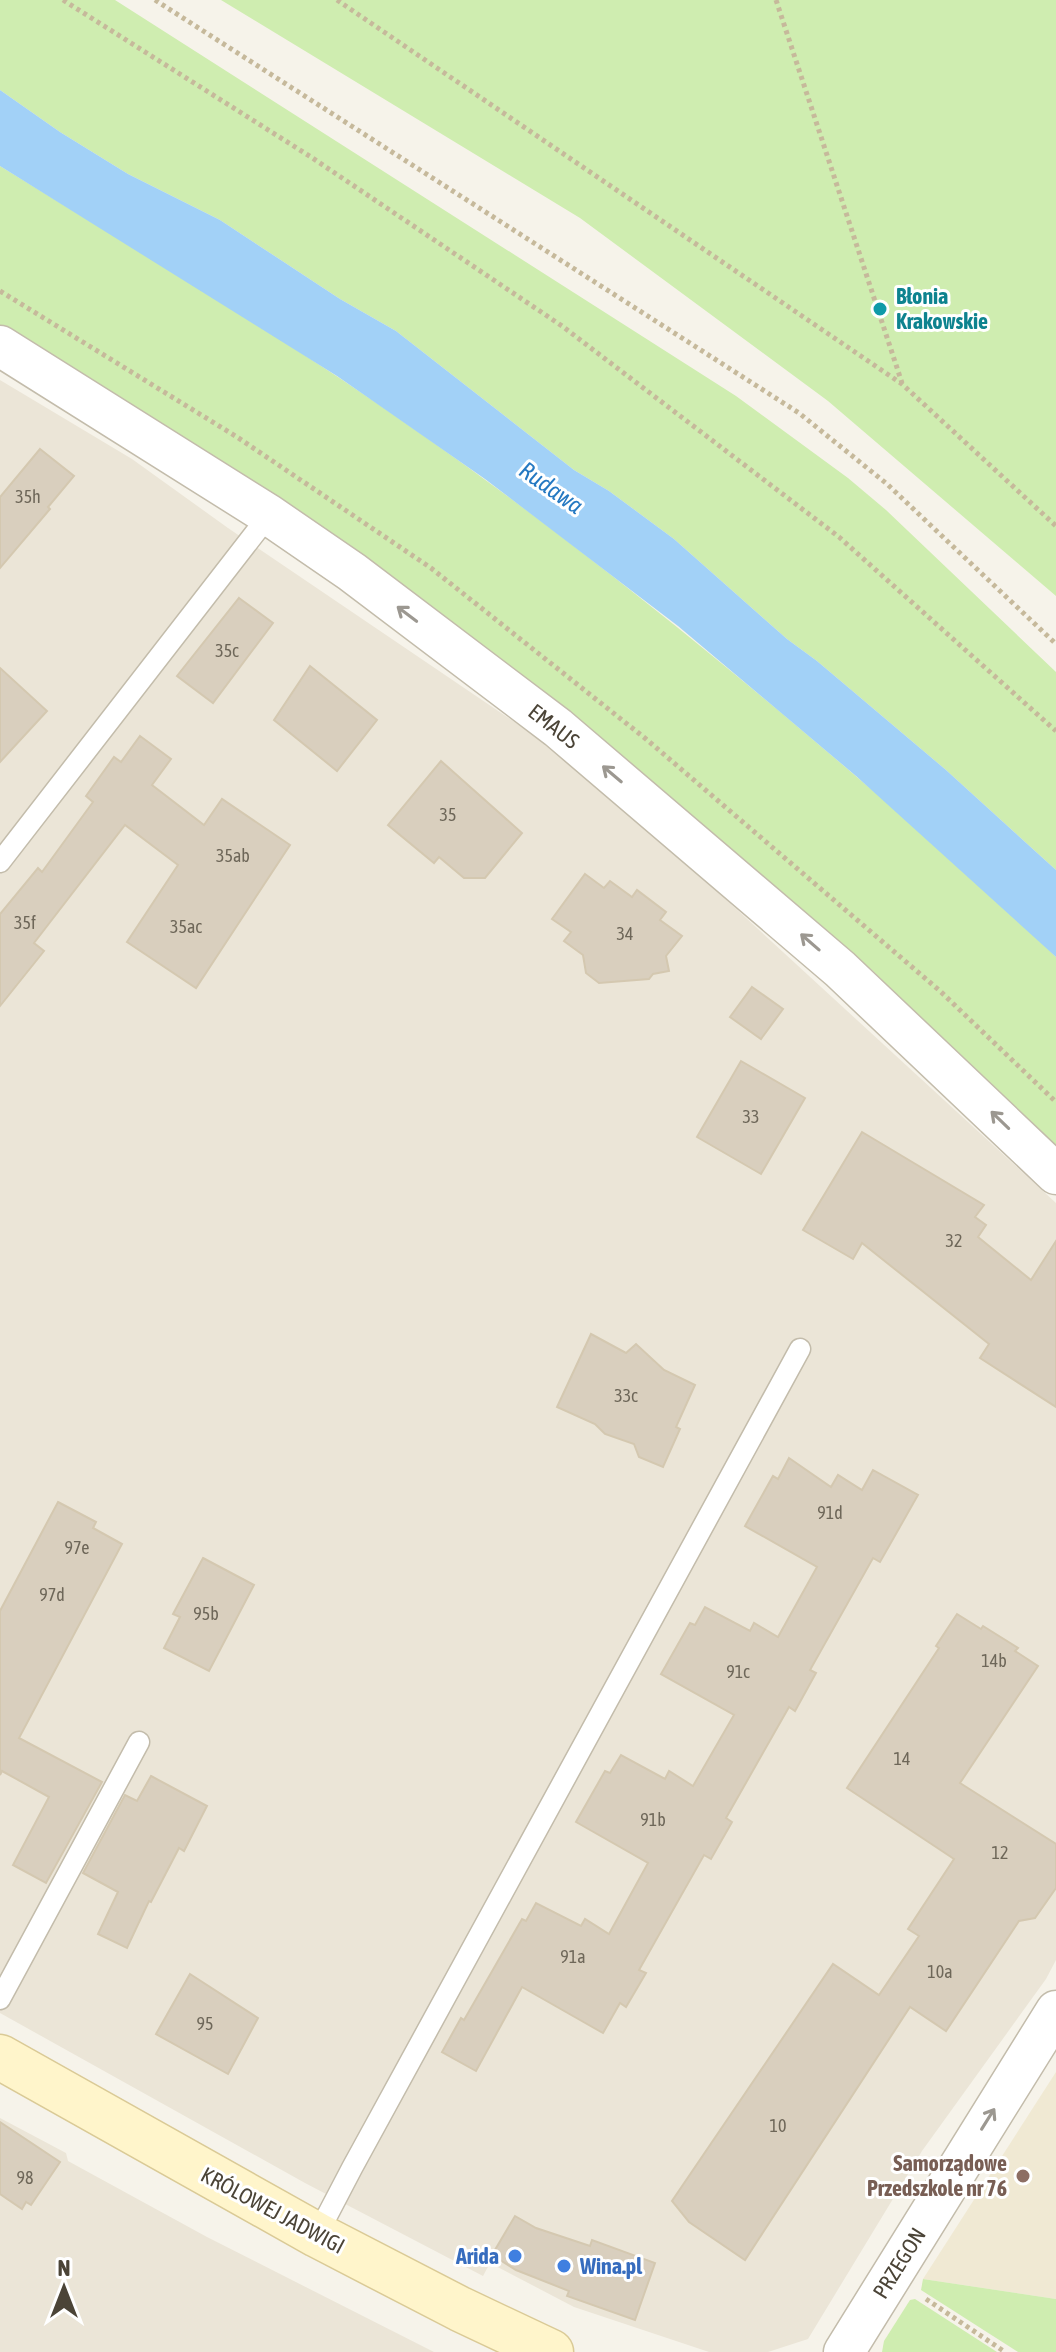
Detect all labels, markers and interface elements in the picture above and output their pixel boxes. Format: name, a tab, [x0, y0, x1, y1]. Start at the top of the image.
place label: Błonia Krakowskie	[896, 283, 988, 334]
marker: Błonia Krakowskie	[871, 300, 889, 318]
water label: Rudawa	[514, 456, 588, 519]
house number: 35h	[15, 486, 41, 507]
one-way arrow	[397, 606, 418, 623]
house number: 35c	[215, 640, 239, 661]
street label: EMAUS	[523, 698, 585, 754]
one-way arrow	[602, 765, 623, 783]
house number: 35	[440, 804, 456, 825]
house number: 35ab	[216, 845, 250, 866]
house number: 35f	[14, 912, 36, 933]
house number: 35ac	[170, 916, 202, 937]
house number: 34	[617, 923, 633, 944]
one-way arrow	[800, 934, 820, 952]
house number: 33	[743, 1106, 759, 1127]
one-way arrow	[990, 1111, 1010, 1130]
house number: 32	[946, 1230, 962, 1251]
house number: 33c	[614, 1385, 638, 1406]
house number: 91d	[817, 1502, 843, 1523]
house number: 97e	[64, 1537, 90, 1558]
house number: 97d	[39, 1584, 65, 1605]
house number: 95b	[193, 1603, 219, 1624]
house number: 14b	[981, 1650, 1007, 1671]
house number: 91c	[726, 1661, 750, 1682]
house number: 14	[894, 1748, 910, 1769]
house number: 91b	[640, 1809, 666, 1830]
house number: 12	[992, 1842, 1008, 1863]
house number: 91a	[560, 1946, 586, 1967]
house number: 10a	[927, 1961, 953, 1982]
house number: 95	[197, 2013, 213, 2034]
one-way arrow	[980, 2109, 997, 2131]
house number: 10	[770, 2115, 786, 2136]
place label: Samorządowe Przedszkole nr 76	[867, 2150, 1007, 2201]
street label: KRÓLOWEJ JADWIGI	[197, 2161, 349, 2259]
house number: 98	[17, 2167, 33, 2188]
marker: Samorządowe Przedszkole nr 76	[1014, 2167, 1032, 2185]
street label: PRZEGON	[867, 2223, 931, 2303]
place label: Arida	[455, 2243, 499, 2269]
marker: Arida	[506, 2247, 524, 2265]
north arrow	[24, 2248, 104, 2328]
place label: Wina.pl	[579, 2253, 643, 2279]
text: N	[58, 2255, 70, 2281]
marker: Wina.pl	[555, 2257, 573, 2275]

